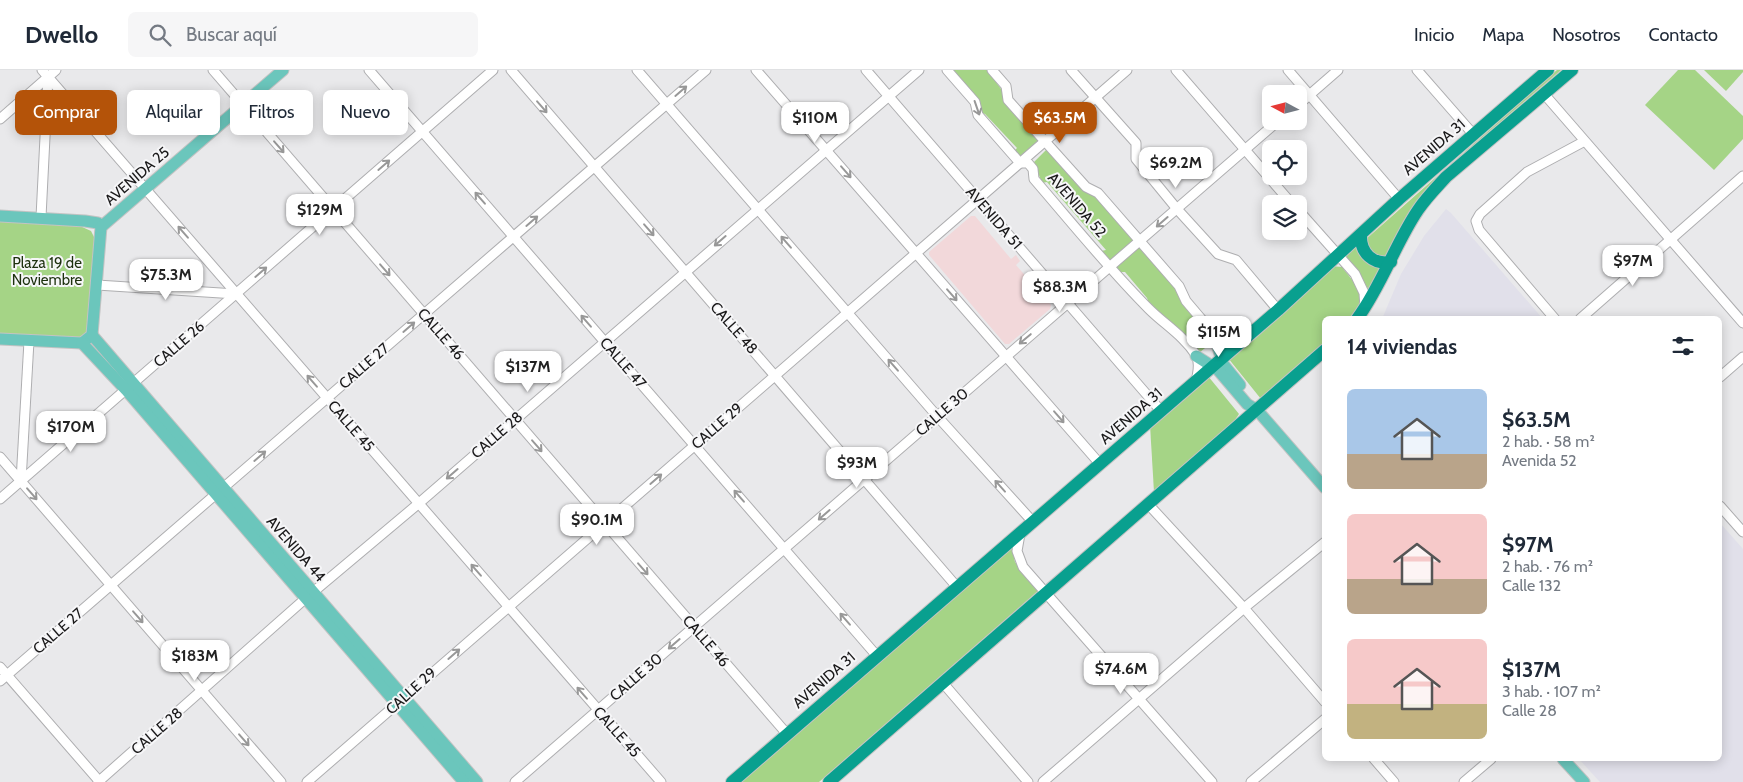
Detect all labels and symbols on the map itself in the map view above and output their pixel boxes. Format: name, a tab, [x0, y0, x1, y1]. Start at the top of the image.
north arrow	[1262, 85, 1308, 130]
one-way arrow	[675, 86, 688, 97]
one-way arrow	[537, 100, 548, 113]
one-way arrow	[972, 100, 982, 116]
pin: $110M	[780, 102, 850, 144]
pin: $63.5M	[1019, 102, 1101, 144]
street label: AVENIDA 31	[1399, 115, 1469, 179]
one-way arrow	[273, 140, 285, 153]
street label: AVENIDA 25	[101, 143, 173, 209]
pin: $69.2M	[1135, 146, 1217, 189]
one-way arrow	[377, 159, 390, 171]
one-way arrow	[840, 166, 851, 179]
street label: AVENIDA 52	[1044, 169, 1110, 241]
street label: AVENIDA 51	[962, 183, 1026, 253]
one-way arrow	[474, 192, 486, 205]
pin: $129M	[285, 194, 355, 236]
one-way arrow	[525, 215, 538, 226]
one-way arrow	[1156, 216, 1169, 227]
one-way arrow	[643, 223, 654, 236]
one-way arrow	[177, 226, 188, 239]
one-way arrow	[714, 236, 727, 247]
one-way arrow	[780, 236, 792, 249]
pin: $97M	[1603, 244, 1663, 287]
park label: Plaza 19 de Noviembre	[12, 254, 83, 289]
pin: $75.3M	[125, 258, 207, 301]
one-way arrow	[380, 263, 391, 276]
one-way arrow	[255, 266, 268, 277]
pin: $88.3M	[1019, 270, 1101, 313]
one-way arrow	[947, 288, 958, 301]
street label: CALLE 48	[707, 298, 761, 358]
street label: CALLE 46	[414, 305, 468, 363]
one-way arrow	[581, 314, 592, 327]
pin: $115M	[1184, 316, 1254, 358]
street label: CALLE 26	[150, 317, 208, 371]
one-way arrow	[402, 322, 415, 333]
one-way arrow	[1019, 333, 1032, 344]
street label: CALLE 47	[596, 334, 650, 392]
street label: CALLE 27	[335, 339, 393, 393]
pin: $137M	[493, 350, 563, 393]
one-way arrow	[887, 358, 898, 371]
one-way arrow	[306, 375, 318, 388]
street label: CALLE 30	[912, 384, 972, 440]
street label: AVENIDA 31	[1096, 384, 1166, 448]
street label: CALLE 45	[324, 397, 378, 455]
street label: CALLE 29	[688, 399, 746, 453]
street label: CALLE 28	[468, 408, 526, 462]
pin: $170M	[36, 410, 106, 453]
one-way arrow	[1053, 411, 1065, 424]
one-way arrow	[531, 439, 543, 452]
pin: $93M	[827, 446, 887, 489]
one-way arrow	[253, 450, 266, 462]
one-way arrow	[446, 469, 459, 480]
one-way arrow	[649, 473, 662, 484]
one-way arrow	[995, 480, 1006, 493]
one-way arrow	[26, 487, 37, 500]
one-way arrow	[733, 490, 745, 503]
pin: $90.1M	[556, 504, 638, 546]
one-way arrow	[817, 509, 830, 520]
street label: AVENIDA 44	[263, 513, 330, 586]
one-way arrow	[638, 562, 649, 575]
one-way arrow	[470, 564, 482, 577]
street label: CALLE 27	[29, 604, 87, 658]
one-way arrow	[132, 610, 143, 623]
street label: CALLE 46	[679, 612, 733, 670]
one-way arrow	[840, 613, 851, 626]
one-way arrow	[668, 638, 681, 650]
pin: $183M	[160, 640, 230, 682]
street label: AVENIDA 31	[789, 648, 859, 712]
one-way arrow	[447, 649, 460, 660]
street label: CALLE 30	[606, 649, 666, 705]
pin: $74.6M	[1080, 652, 1162, 695]
street label: CALLE 29	[382, 664, 440, 718]
one-way arrow	[577, 687, 588, 700]
street label: CALLE 45	[590, 703, 644, 761]
street label: CALLE 28	[128, 704, 186, 758]
one-way arrow	[239, 733, 250, 746]

